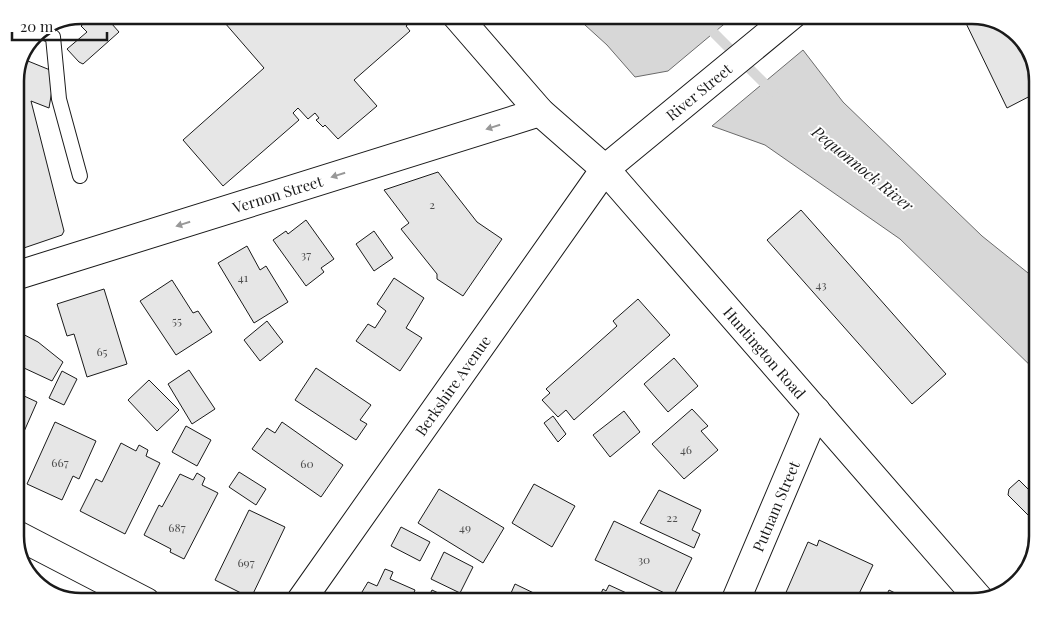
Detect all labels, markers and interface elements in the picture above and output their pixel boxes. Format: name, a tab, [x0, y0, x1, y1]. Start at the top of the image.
scale bar	[12, 10, 108, 42]
text: 20 m	[20, 16, 54, 36]
street label: River Street	[662, 58, 736, 125]
water label: Pequonnock River	[807, 120, 919, 216]
one-way arrow	[485, 123, 500, 131]
street label: Vernon Street	[229, 170, 326, 218]
one-way arrow	[330, 172, 345, 180]
house number: 2	[429, 196, 435, 212]
one-way arrow	[175, 220, 190, 228]
house number: 37	[301, 246, 311, 262]
house number: 41	[238, 269, 249, 285]
house number: 43	[815, 276, 827, 292]
street label: Huntington Road	[719, 302, 810, 403]
house number: 55	[172, 312, 182, 328]
street label: Berkshire Avenue	[410, 331, 495, 439]
house number: 65	[96, 343, 108, 359]
house number: 46	[680, 441, 692, 457]
house number: 667	[51, 454, 69, 470]
house number: 60	[300, 455, 314, 471]
street label: Putnam Street	[748, 457, 804, 555]
house number: 22	[666, 509, 678, 525]
house number: 687	[168, 519, 186, 535]
house number: 49	[459, 519, 471, 535]
house number: 30	[638, 551, 650, 567]
house number: 697	[237, 554, 255, 570]

